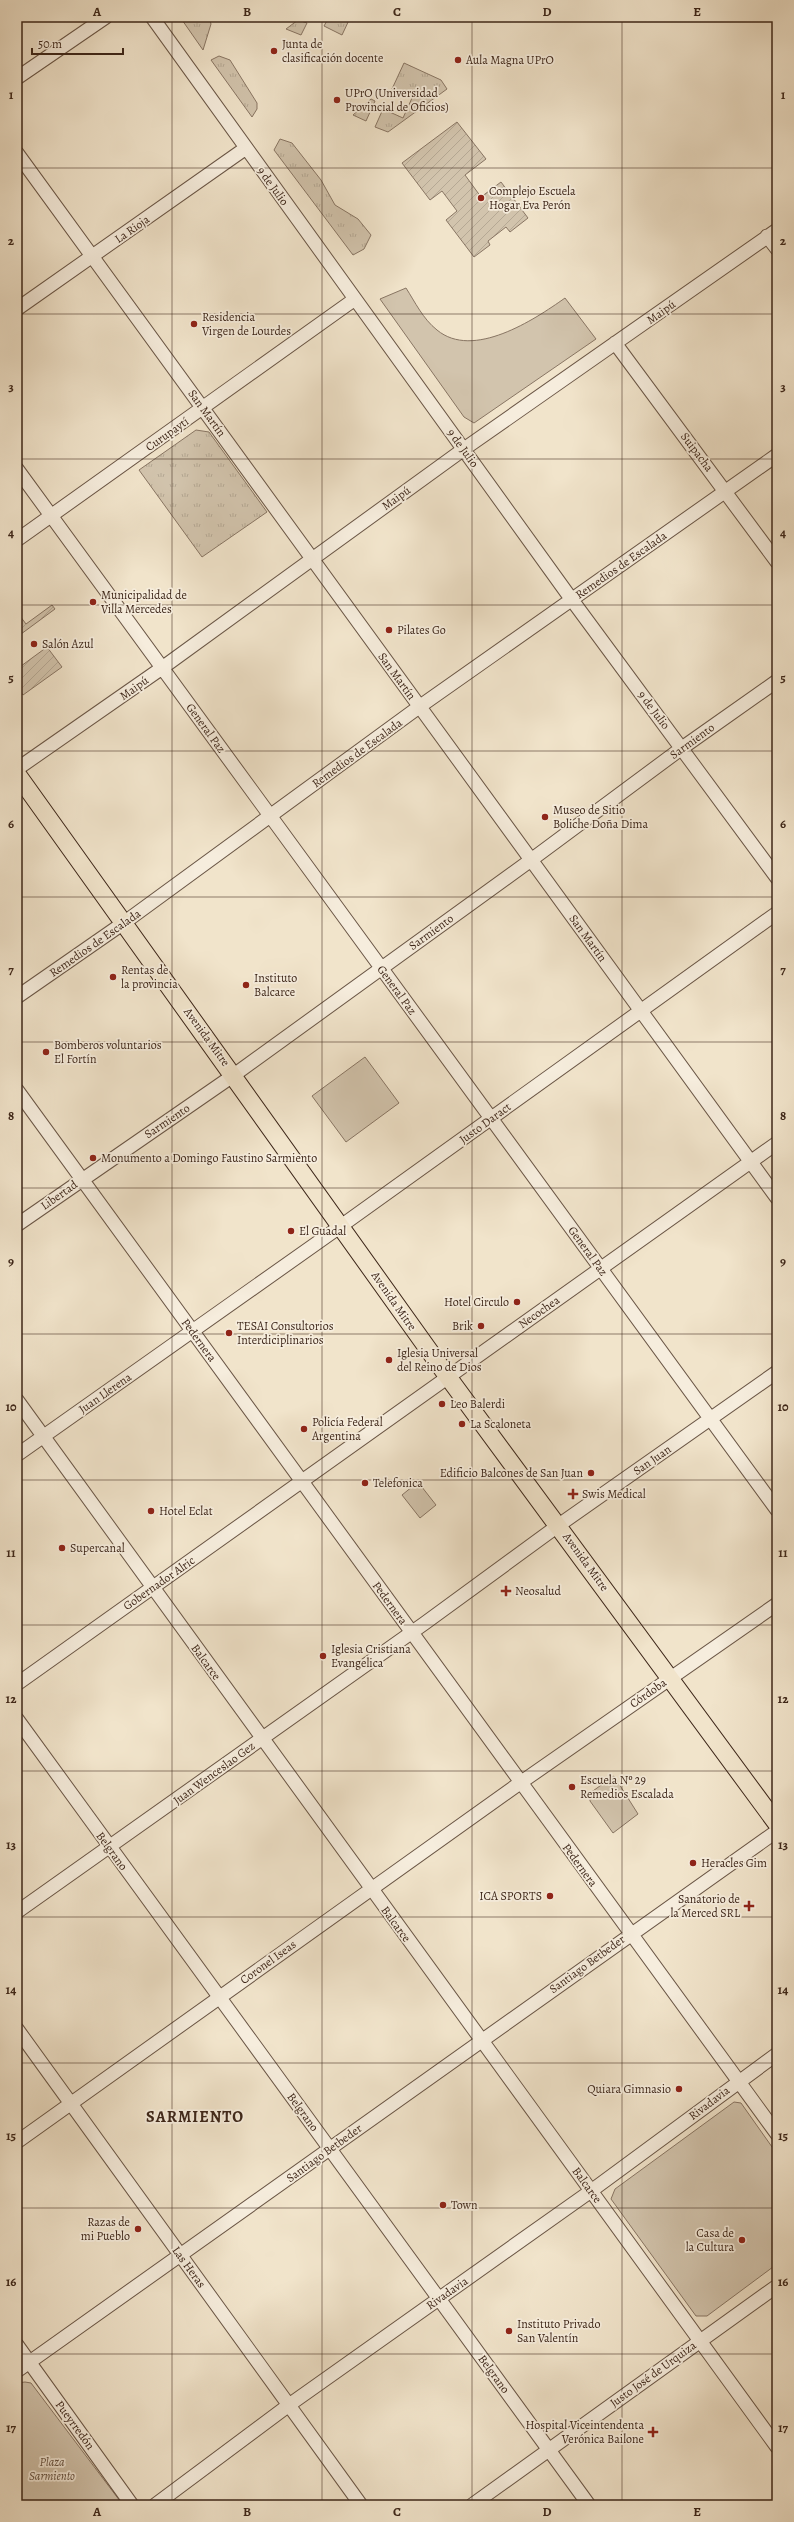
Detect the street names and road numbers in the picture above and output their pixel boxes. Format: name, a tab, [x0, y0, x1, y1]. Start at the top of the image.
street label: 9 de Julio	[253, 163, 293, 209]
street label: La Rioja	[111, 211, 153, 247]
street label: Maipú	[643, 296, 679, 328]
street label: San Martín	[184, 386, 230, 440]
street label: Curupaytí	[142, 413, 192, 455]
street label: 9 de Julio	[443, 425, 483, 471]
street label: Suipacha	[677, 429, 717, 475]
street label: Maipú	[378, 482, 414, 514]
street label: Remedios de Escalada	[572, 527, 670, 603]
street label: San Martín	[374, 649, 420, 703]
street label: Maipú	[116, 672, 152, 704]
street label: 9 de Julio	[634, 687, 674, 733]
street label: General Paz	[182, 700, 230, 756]
street label: Remedios de Escalada	[309, 715, 406, 791]
street label: Sarmiento	[666, 719, 718, 763]
street label: Remedios de Escalada	[46, 905, 144, 981]
street label: Sarmiento	[405, 910, 457, 954]
street label: San Martín	[565, 911, 611, 965]
street label: General Paz	[373, 962, 421, 1018]
street label: Avenida Mitre	[180, 1004, 234, 1070]
street label: Justo Daract	[456, 1099, 514, 1147]
street label: Sarmiento	[141, 1100, 193, 1142]
street label: Libertad	[37, 1176, 81, 1213]
street label: General Paz	[564, 1223, 612, 1279]
street label: Avenida Mitre	[367, 1267, 420, 1334]
street label: Necochea	[515, 1292, 563, 1332]
street label: Pedernera	[178, 1315, 220, 1365]
street label: Juan Llerena	[75, 1369, 135, 1417]
street label: San Juan	[630, 1441, 675, 1479]
street label: Avenida Mitre	[559, 1529, 613, 1595]
street label: Gobernador Alric	[120, 1552, 198, 1614]
street label: Pedernera	[369, 1578, 411, 1628]
street label: Balcarce	[187, 1641, 225, 1683]
street label: Córdoba	[626, 1674, 670, 1712]
street label: Juan Wenceslao Gez	[170, 1738, 258, 1808]
street label: Belgrano	[93, 1829, 131, 1874]
street label: Pedernera	[559, 1840, 601, 1890]
street label: Balcarce	[377, 1903, 415, 1945]
street label: Santiago Betbeder	[546, 1931, 628, 1997]
street label: Coronel Iseas	[237, 1936, 299, 1988]
street label: Rivadavia	[685, 2082, 733, 2124]
street label: Belgrano	[284, 2090, 322, 2135]
street label: Santiago Betbeder	[283, 2120, 365, 2186]
street label: Balcarce	[568, 2164, 606, 2206]
street label: Las Heras	[168, 2243, 210, 2291]
street label: Rivadavia	[423, 2273, 471, 2313]
street label: Justo José de Urquiza	[607, 2337, 700, 2411]
street label: Belgrano	[475, 2352, 513, 2397]
street label: Pueyrredón	[52, 2397, 99, 2453]

